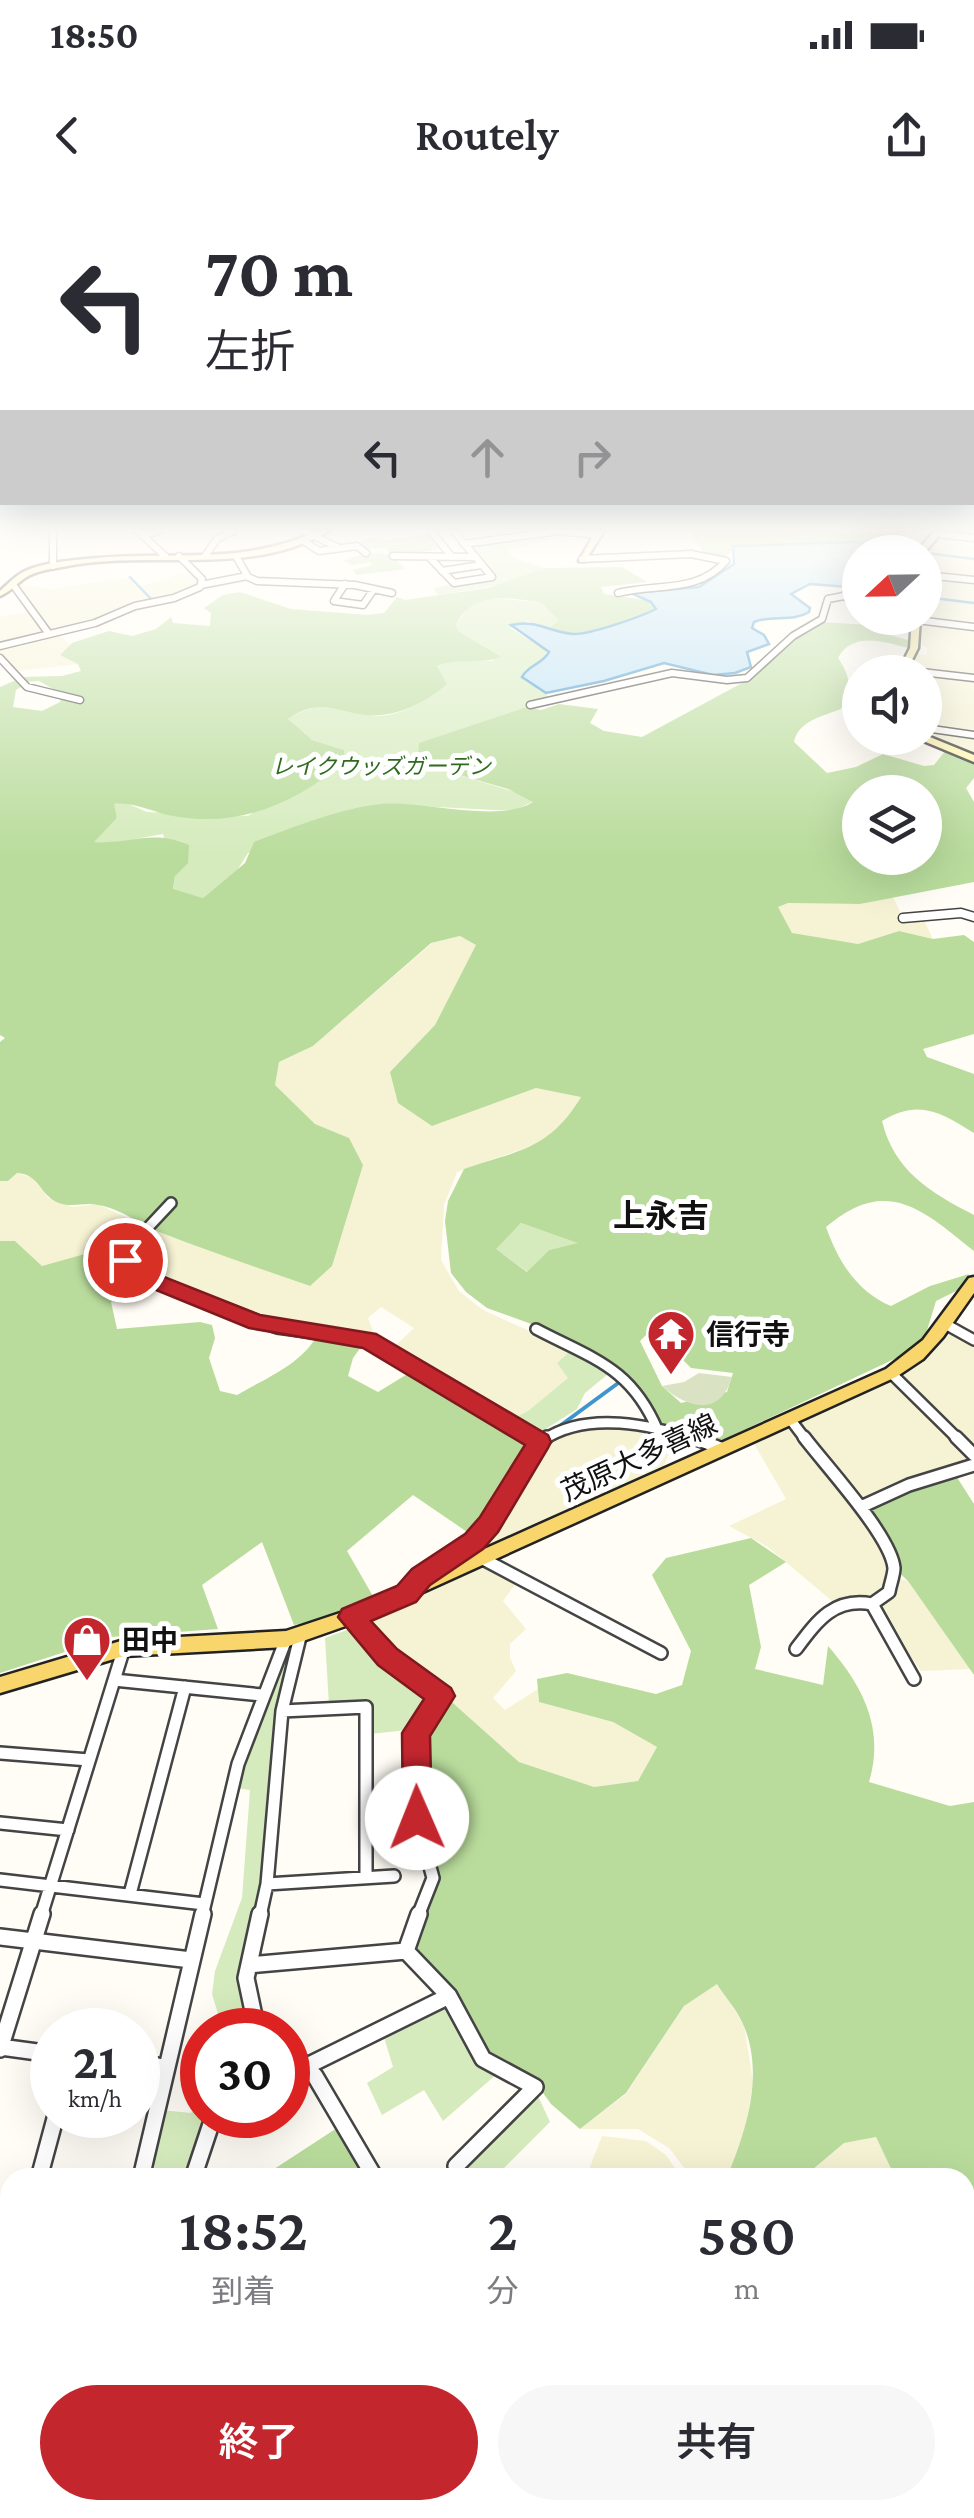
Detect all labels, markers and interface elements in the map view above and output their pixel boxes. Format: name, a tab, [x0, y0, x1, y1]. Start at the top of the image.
text: 18:50	[50, 14, 139, 56]
icon: back	[40, 108, 95, 163]
icon: share	[879, 108, 934, 163]
text: Routely	[415, 110, 559, 160]
text: 70 m	[205, 233, 353, 311]
icon: left	[40, 240, 170, 370]
text: 左折	[205, 327, 295, 377]
icon: left	[355, 430, 410, 485]
icon: ahead	[460, 430, 515, 485]
icon: right	[565, 430, 620, 485]
north arrow	[842, 535, 942, 635]
map controls	[842, 535, 942, 875]
button: sound	[842, 655, 942, 755]
park label: レイクウッズガーデン	[271, 754, 493, 779]
button: layers	[842, 775, 942, 875]
district label: 上永吉	[613, 1198, 709, 1234]
pin	[83, 1218, 168, 1303]
icon: arrive	[98, 1233, 153, 1288]
temple icon: 信行寺	[645, 1308, 697, 1376]
place label: 信行寺	[706, 1319, 790, 1350]
street label: 茂原大多喜線	[557, 1408, 722, 1507]
shop icon: 田中	[61, 1614, 113, 1682]
place label: 田中	[122, 1625, 178, 1656]
position arrow	[365, 1766, 469, 1870]
speed limit sign: 30	[180, 2008, 310, 2138]
text: 21	[73, 2033, 117, 2089]
text: km/h	[68, 2085, 122, 2112]
text: 18:52	[179, 2196, 308, 2263]
text: 2	[488, 2196, 518, 2263]
text: 580	[698, 2201, 796, 2268]
text: m	[734, 2270, 760, 2306]
text: 到着	[211, 2273, 275, 2309]
text: 分	[487, 2273, 519, 2309]
button: 終了	[40, 2385, 478, 2500]
button: 共有	[498, 2385, 935, 2500]

